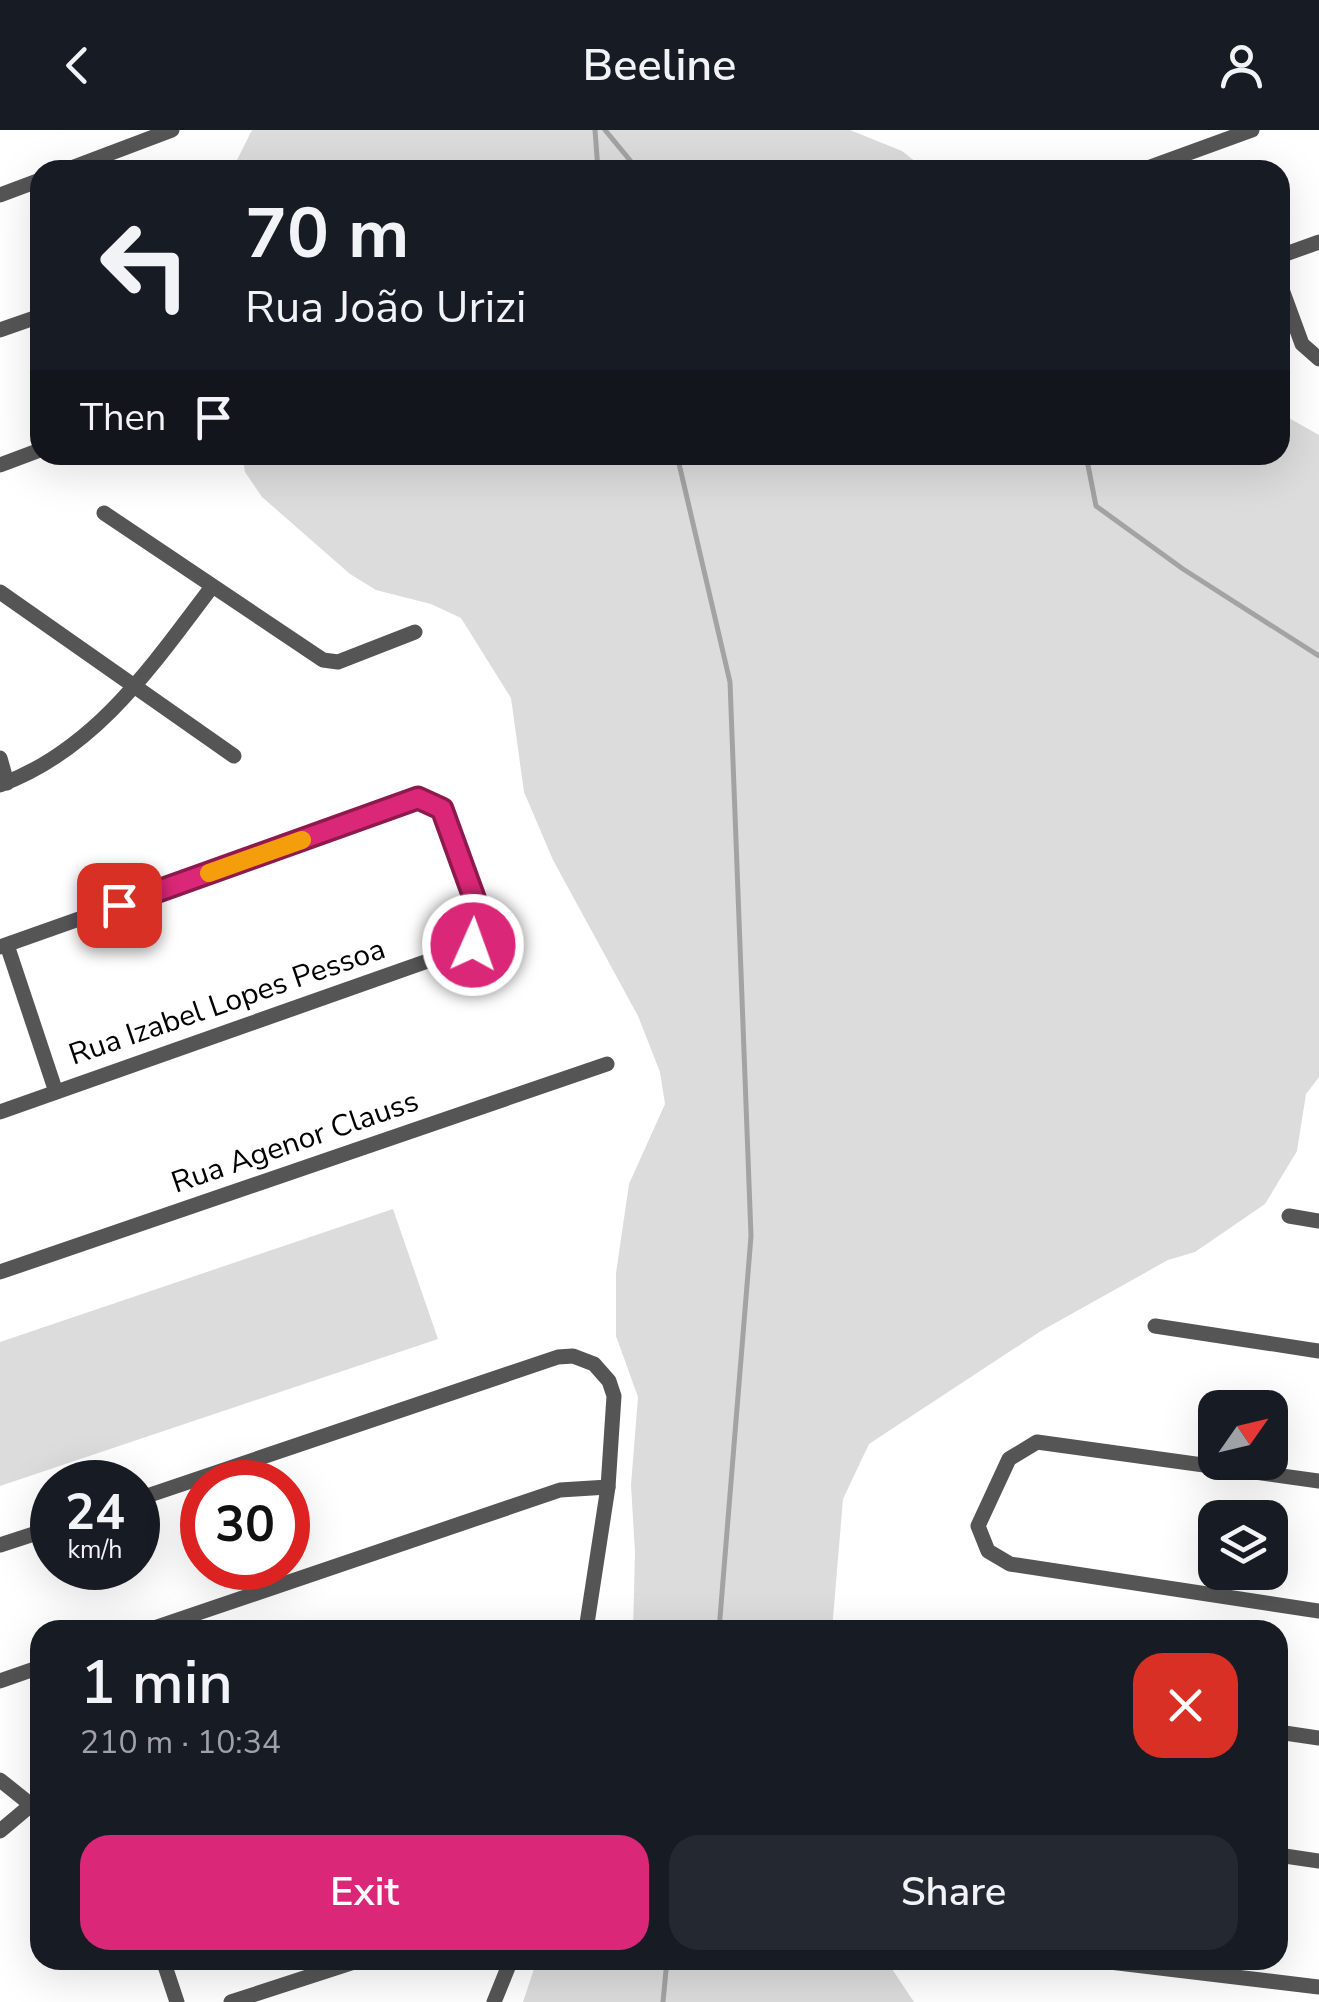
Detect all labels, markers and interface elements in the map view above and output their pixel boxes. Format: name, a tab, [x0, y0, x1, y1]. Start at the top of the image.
text: Beeline	[583, 35, 736, 96]
icon: back	[50, 38, 105, 93]
icon: person	[1214, 38, 1269, 93]
text: 70 m	[245, 186, 409, 282]
icon: left	[80, 200, 210, 330]
text: Rua João Urizi	[245, 277, 526, 338]
icon: arrive	[186, 390, 241, 445]
text: Then	[80, 392, 166, 443]
pin	[77, 863, 162, 948]
icon: arrive	[92, 878, 147, 933]
position arrow	[421, 893, 525, 997]
street label: Rua Izabel Lopes Pessoa	[63, 929, 391, 1075]
street label: Rua Agenor Clauss	[166, 1081, 424, 1203]
north arrow	[1198, 1390, 1288, 1480]
map controls	[1198, 1390, 1288, 1590]
speed limit sign: 30	[180, 1460, 310, 1590]
text: 24	[65, 1478, 125, 1547]
button: layers	[1198, 1500, 1288, 1590]
text: km/h	[67, 1533, 123, 1567]
text: 1 min	[80, 1642, 233, 1724]
button: close	[1133, 1653, 1238, 1758]
text: 210 m · 10:34	[80, 1721, 281, 1764]
button: Exit	[80, 1835, 649, 1950]
button: Share	[669, 1835, 1238, 1950]

